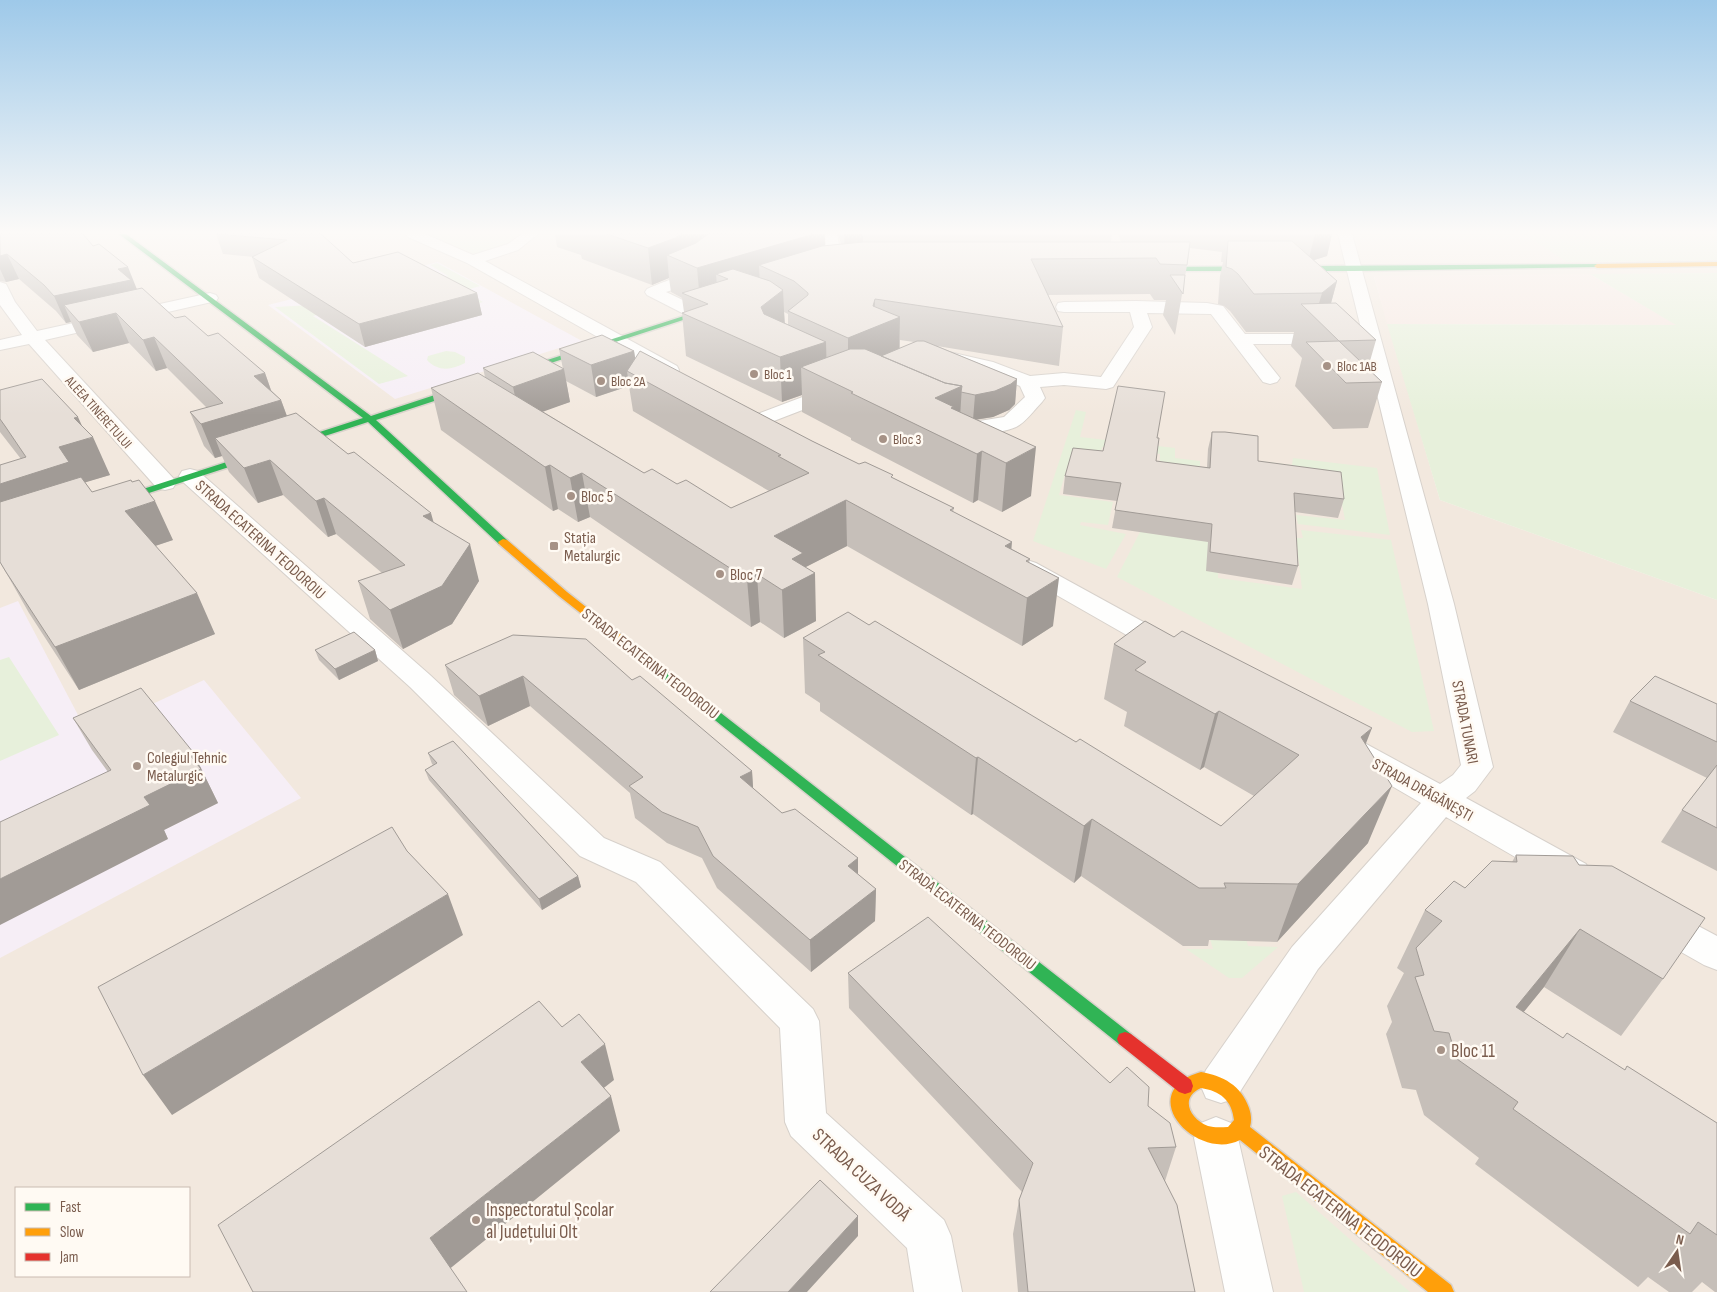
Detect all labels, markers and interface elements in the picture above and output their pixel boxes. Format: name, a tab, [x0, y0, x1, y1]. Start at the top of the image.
place label: Bloc 1AB	[1337, 358, 1377, 375]
marker: Bloc 1AB	[1321, 360, 1333, 372]
place label: Bloc 1	[764, 366, 791, 383]
marker: Bloc 1	[748, 368, 760, 380]
street label: ALEEA TINERETULUI	[61, 372, 136, 452]
place label: Bloc 2A	[611, 373, 646, 390]
marker: Bloc 2A	[595, 375, 607, 387]
place label: Bloc 3	[893, 431, 921, 448]
marker: Bloc 3	[877, 433, 889, 445]
street label: STRADA ECATERINA TEODOROIU	[191, 477, 329, 604]
place label: Bloc 5	[581, 488, 613, 507]
marker: Bloc 5	[565, 490, 577, 502]
place label: Stația Metalurgic	[564, 529, 620, 566]
marker: Stația Metalurgic	[548, 540, 560, 552]
place label: Bloc 7	[730, 566, 763, 585]
marker: Bloc 7	[714, 568, 726, 580]
street label: STRADA ECATERINA TEODOROIU	[578, 605, 722, 724]
street label: STRADA TUNARI	[1447, 679, 1482, 766]
place label: Colegiul Tehnic Metalurgic	[147, 749, 227, 786]
street label: STRADA DRĂGĂNEȘTI	[1369, 755, 1476, 826]
marker: Colegiul Tehnic Metalurgic	[131, 760, 143, 772]
street label: STRADA ECATERINA TEODOROIU	[895, 856, 1039, 975]
place label: Bloc 11	[1451, 1040, 1495, 1063]
marker: Bloc 11	[1435, 1044, 1447, 1056]
street label: STRADA CUZA VODĂ	[807, 1124, 915, 1227]
street label: STRADA ECATERINA TEODOROIU	[1254, 1141, 1426, 1283]
legend	[15, 1187, 190, 1277]
text: Fast	[60, 1198, 82, 1217]
place label: Inspectoratul Școlar al Județului Olt	[486, 1199, 614, 1244]
marker: Inspectoratul Școlar al Județului Olt	[470, 1214, 482, 1226]
text: Slow	[60, 1223, 84, 1242]
north arrow	[1652, 1227, 1702, 1277]
text: N	[1674, 1231, 1685, 1249]
text: Jam	[59, 1248, 78, 1267]

